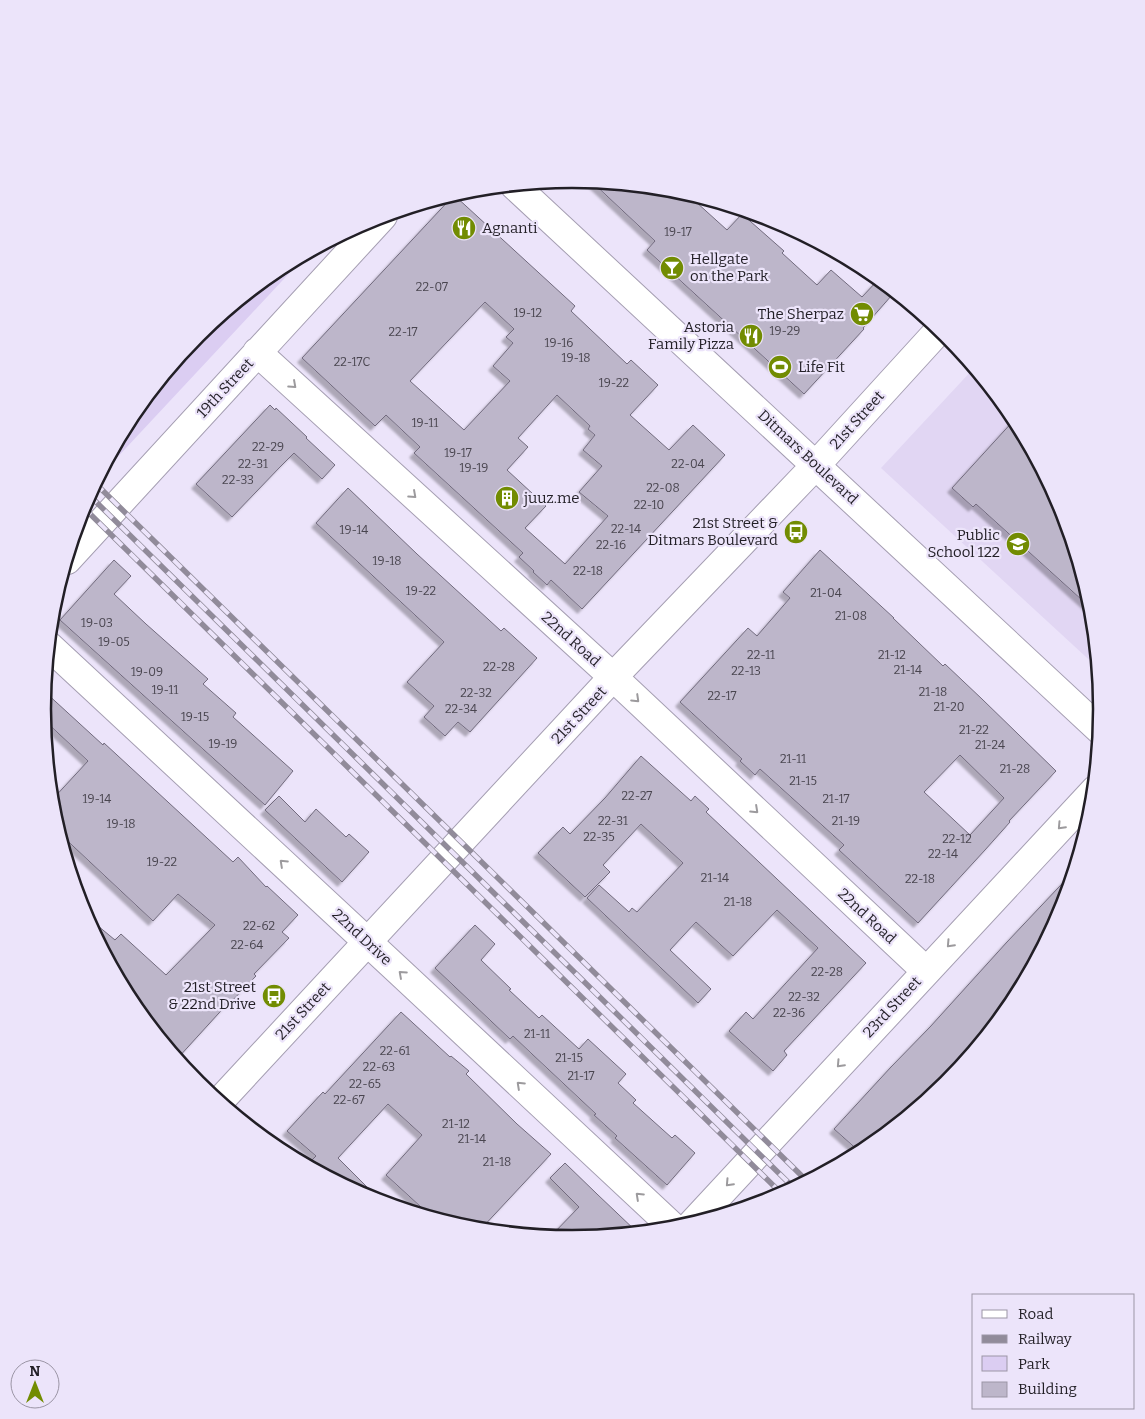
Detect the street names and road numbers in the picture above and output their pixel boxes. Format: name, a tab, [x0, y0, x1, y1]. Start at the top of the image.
street label: 19th Street	[193, 354, 257, 422]
street label: 21st Street	[826, 387, 888, 453]
street label: Ditmars Boulevard	[754, 406, 862, 508]
street label: 22nd Road	[538, 608, 604, 670]
street label: 21st Street	[548, 682, 611, 748]
street label: 22nd Road	[834, 885, 900, 948]
street label: 22nd Drive	[329, 905, 395, 969]
street label: 23rd Street	[859, 972, 925, 1041]
street label: 21st Street	[272, 978, 335, 1044]

